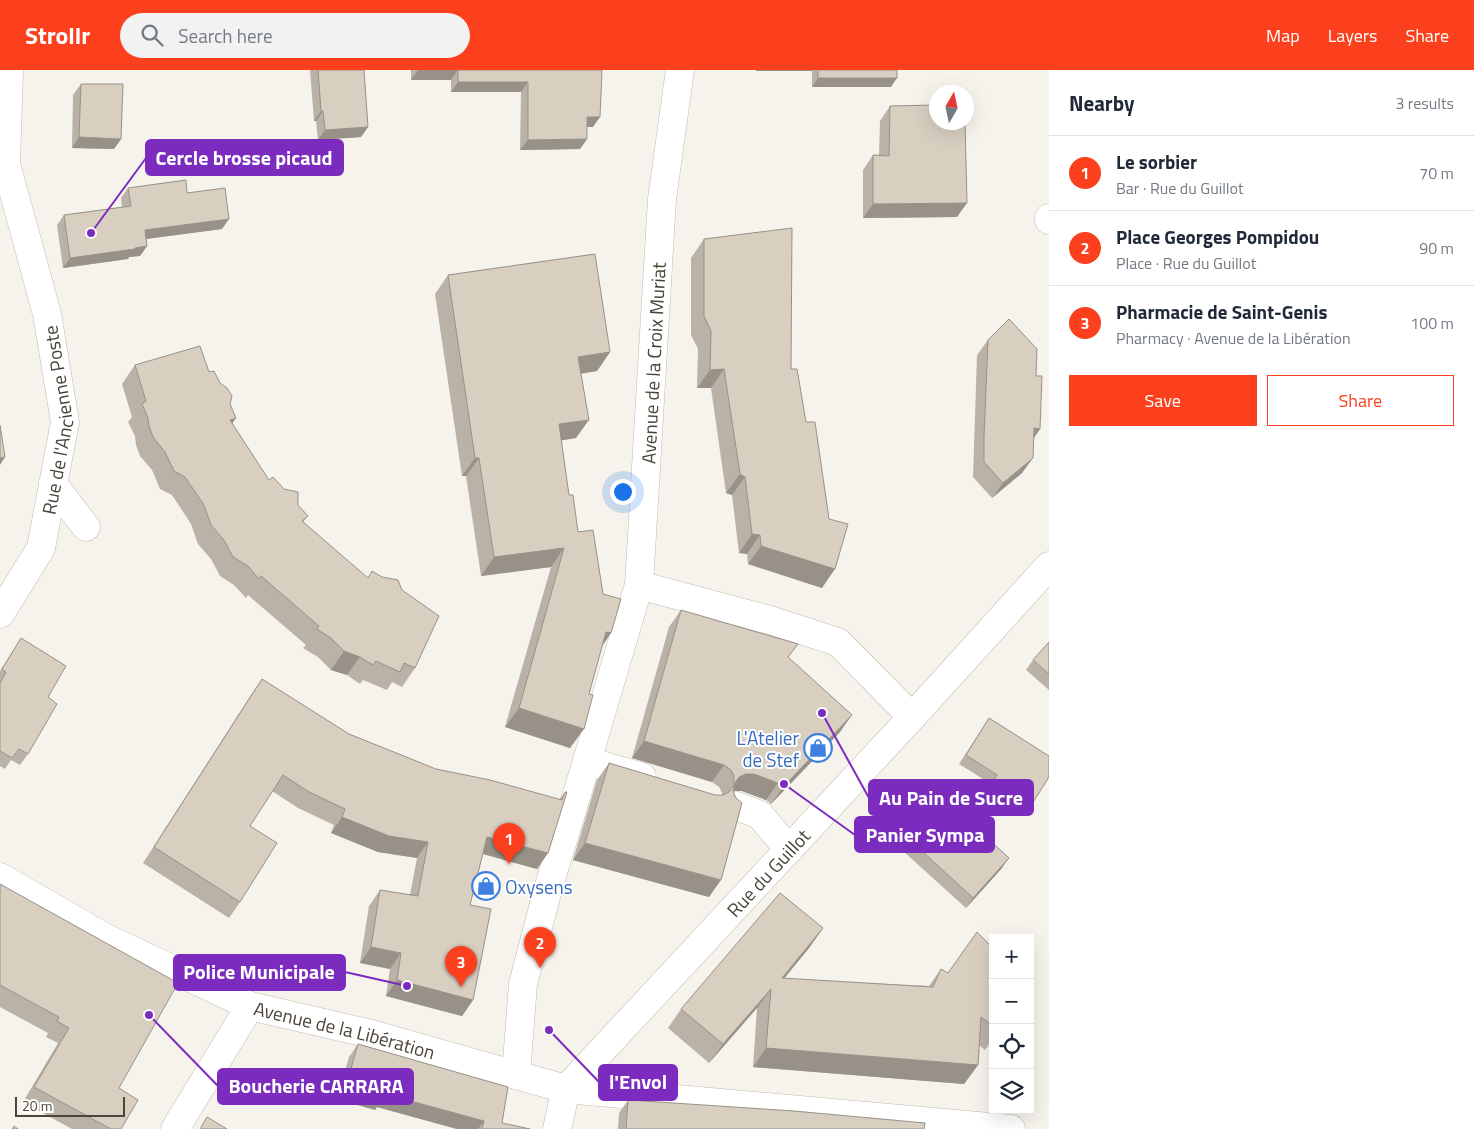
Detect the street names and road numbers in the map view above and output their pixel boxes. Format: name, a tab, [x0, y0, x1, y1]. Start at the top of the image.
street label: Avenue de la Croix Muriat	[633, 261, 673, 465]
street label: Rue de l'Ancienne Poste	[33, 323, 80, 517]
street label: Rue du Guillot	[719, 821, 816, 923]
street label: Avenue de la Libération	[251, 993, 439, 1066]

